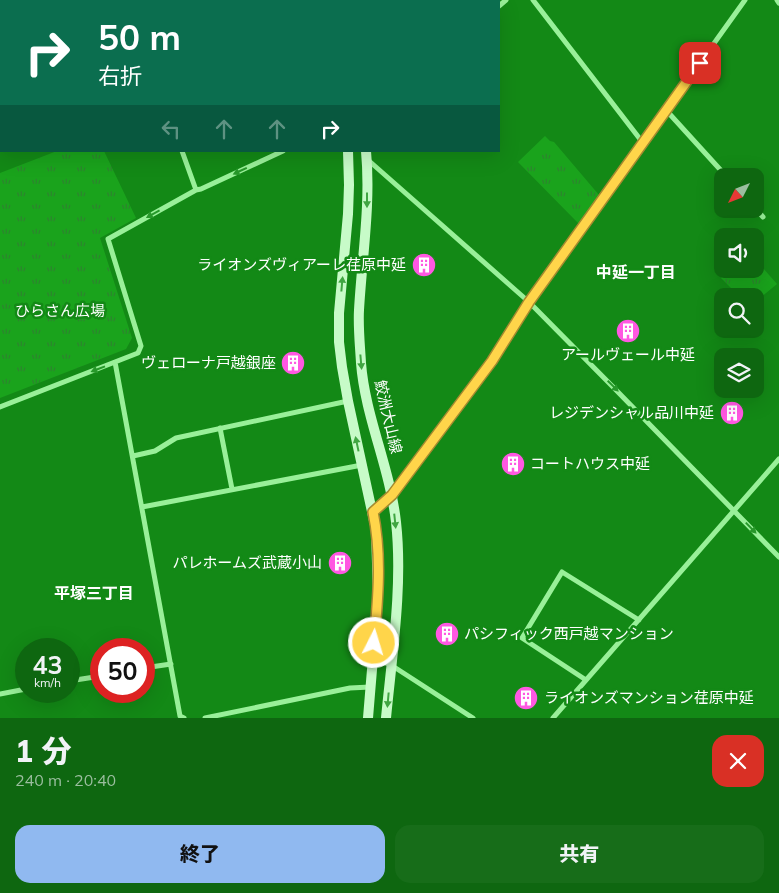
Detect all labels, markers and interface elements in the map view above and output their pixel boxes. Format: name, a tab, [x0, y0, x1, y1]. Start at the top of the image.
text: 50 m	[98, 15, 181, 59]
icon: right	[15, 20, 80, 85]
pin	[679, 42, 721, 84]
icon: arrive	[686, 49, 714, 77]
text: 右折	[98, 62, 142, 90]
icon: left	[157, 115, 185, 143]
icon: ahead	[210, 115, 238, 143]
icon: ahead	[263, 115, 291, 143]
icon: right	[316, 115, 344, 143]
one-way arrow	[233, 168, 247, 176]
north arrow	[714, 168, 764, 218]
map controls	[714, 168, 764, 398]
one-way arrow	[363, 192, 371, 208]
one-way arrow	[147, 209, 160, 218]
button: sound	[714, 228, 764, 278]
building icon: ライオンズヴィアーレ荏原中延	[411, 252, 437, 278]
place label: ライオンズヴィアーレ荏原中延	[197, 255, 406, 274]
district label: 中延一丁目	[596, 262, 676, 282]
one-way arrow	[338, 275, 346, 291]
button: search	[714, 288, 764, 338]
park label: ひらさん広場	[15, 301, 105, 320]
building icon: アールヴェール中延	[615, 318, 641, 344]
place label: アールヴェール中延	[561, 345, 695, 364]
button: layers	[714, 348, 764, 398]
building icon: ヴェローナ戸越銀座	[280, 350, 306, 376]
place label: ヴェローナ戸越銀座	[141, 353, 276, 372]
one-way arrow	[358, 354, 366, 370]
one-way arrow	[90, 365, 105, 373]
street label: 鮫洲大山線	[371, 378, 406, 456]
one-way arrow	[607, 380, 619, 392]
building icon: レジデンシャル品川中延	[719, 400, 745, 426]
place label: レジデンシャル品川中延	[549, 403, 714, 422]
one-way arrow	[353, 437, 361, 452]
building icon: コートハウス中延	[500, 451, 526, 477]
place label: コートハウス中延	[530, 454, 650, 473]
one-way arrow	[391, 513, 399, 529]
one-way arrow	[744, 521, 756, 533]
building icon: パレホームズ武蔵小山	[327, 550, 353, 576]
place label: パレホームズ武蔵小山	[172, 553, 322, 572]
district label: 平塚三丁目	[54, 583, 134, 603]
position arrow	[347, 616, 399, 668]
building icon: パシフィック西戸越マンション	[434, 621, 460, 647]
place label: パシフィック西戸越マンション	[464, 624, 674, 643]
speed limit sign: 50	[90, 638, 155, 703]
text: 43	[32, 649, 63, 680]
text: km/h	[34, 675, 61, 690]
building icon: ライオンズマンション荏原中延	[513, 685, 539, 711]
place label: ライオンズマンション荏原中延	[544, 688, 754, 707]
one-way arrow	[384, 693, 392, 709]
text: 1 分	[15, 732, 71, 770]
button: close	[712, 735, 764, 787]
text: 240 m · 20:40	[15, 770, 116, 790]
button: 終了	[15, 825, 385, 883]
button: 共有	[395, 825, 764, 883]

